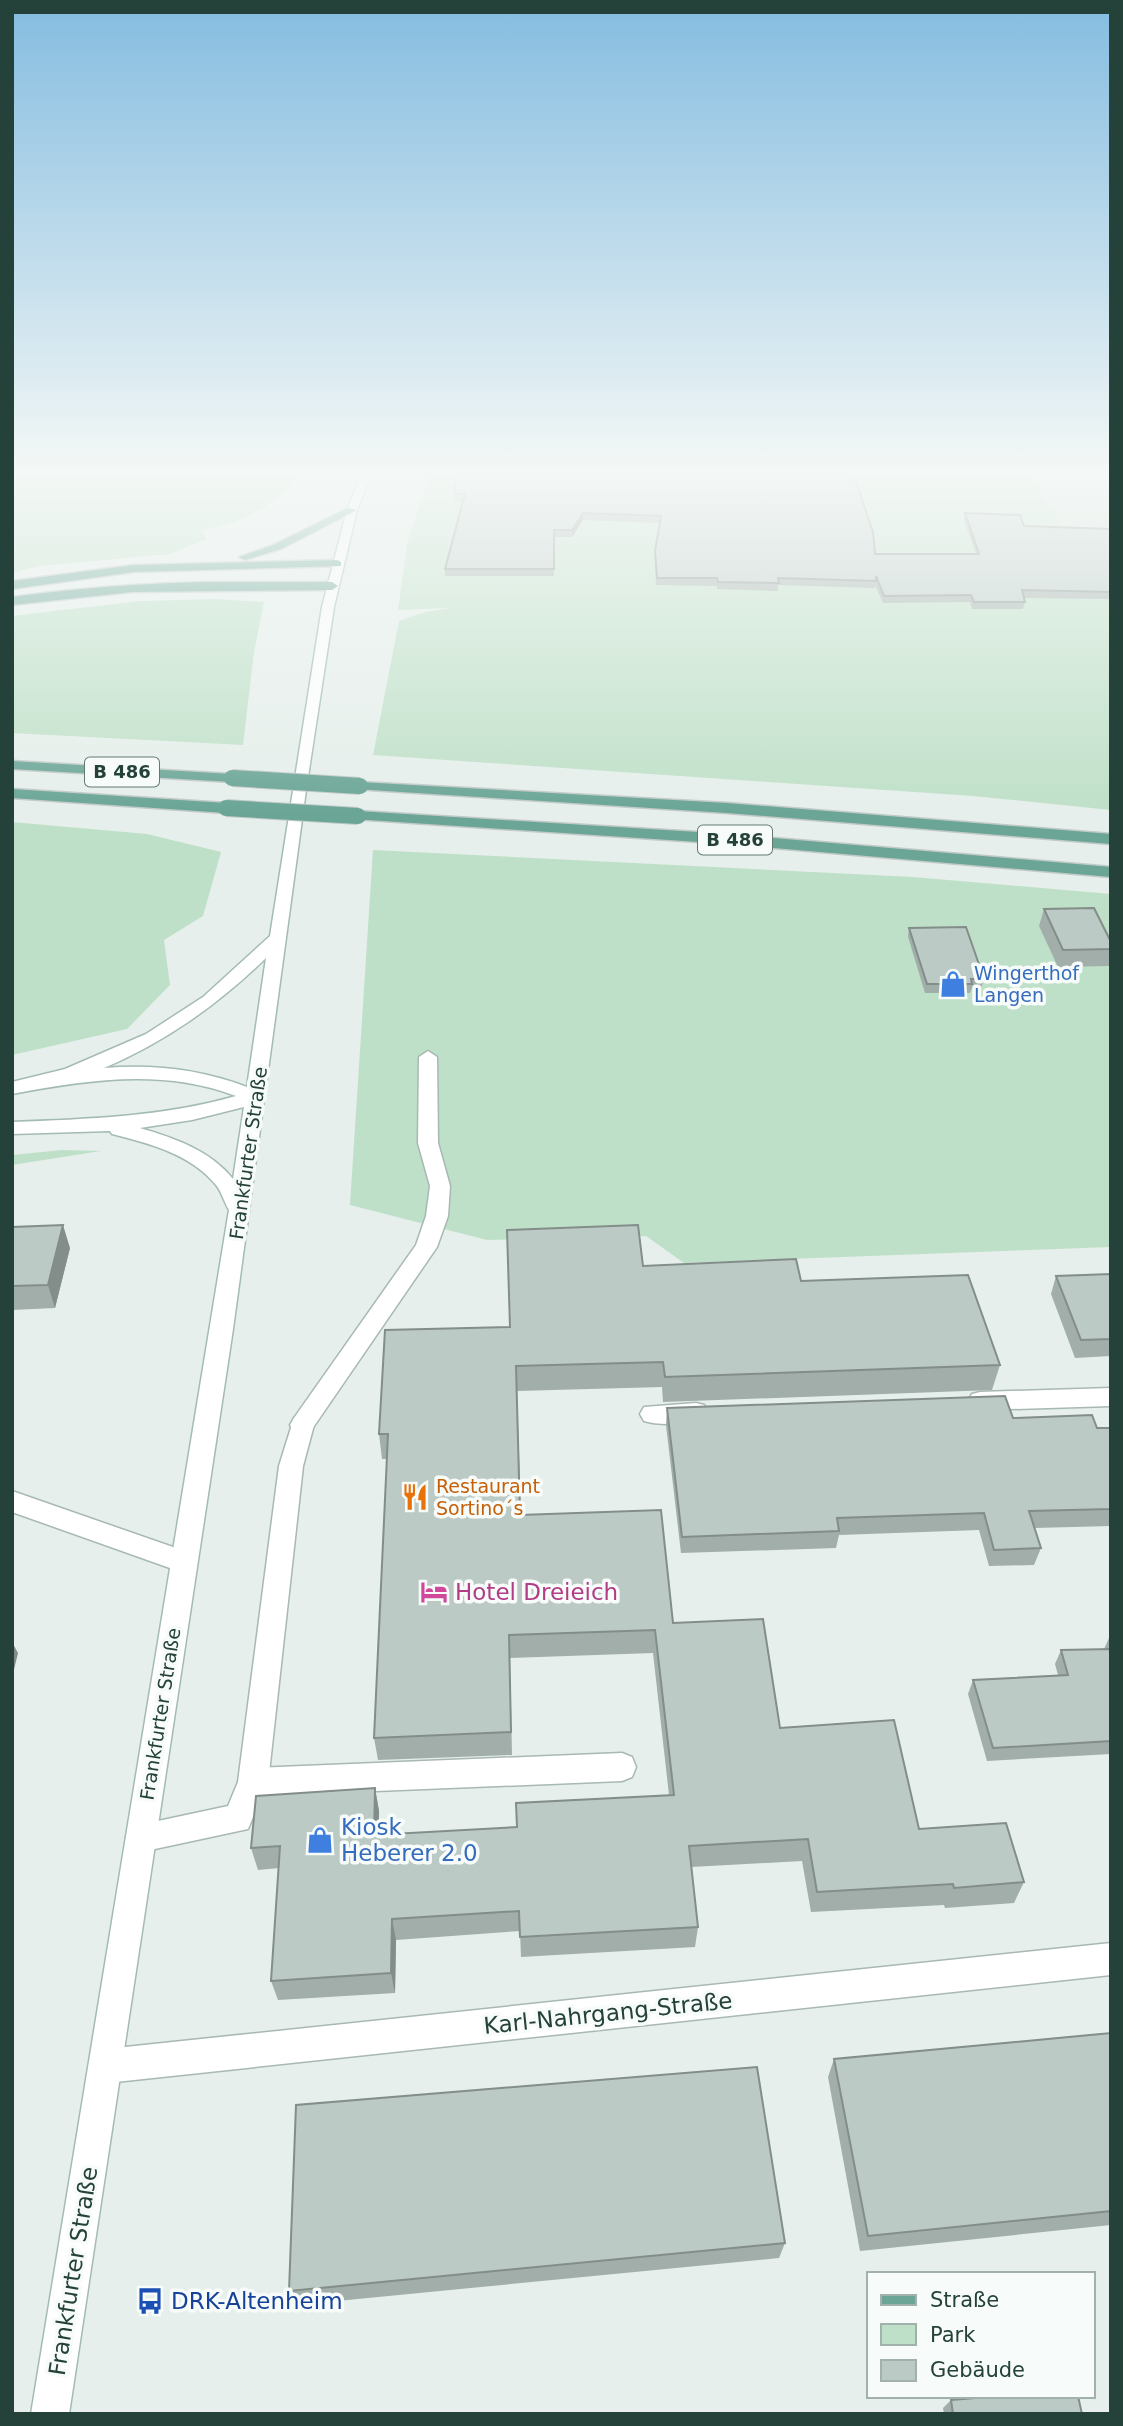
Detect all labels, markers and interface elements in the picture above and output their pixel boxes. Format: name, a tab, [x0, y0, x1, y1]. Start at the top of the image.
road number: B 486	[85, 758, 159, 786]
road number: B 486	[698, 826, 772, 854]
place label: Wingerthof Langen	[974, 962, 1080, 1006]
shop icon: Wingerthof Langen	[938, 969, 968, 999]
street label: Frankfurter Straße	[225, 1065, 271, 1241]
place label: Restaurant Sortino´s	[436, 1475, 540, 1519]
restaurant icon: Restaurant Sortino´s	[400, 1482, 430, 1512]
hotel icon: Hotel Dreieich	[419, 1577, 449, 1607]
place label: Hotel Dreieich	[455, 1579, 618, 1605]
street label: Frankfurter Straße	[136, 1626, 184, 1802]
place label: Kiosk Heberer 2.0	[341, 1814, 478, 1866]
shop icon: Kiosk Heberer 2.0	[305, 1825, 335, 1855]
street label: Karl-Nahrgang-Straße	[482, 1987, 734, 2039]
street label: Frankfurter Straße	[44, 2165, 102, 2377]
legend	[867, 2272, 1095, 2398]
bus stop icon: DRK-Altenheim	[135, 2286, 165, 2316]
place label: DRK-Altenheim	[171, 2288, 343, 2314]
text: Straße	[930, 2288, 999, 2312]
text: Park	[930, 2323, 976, 2347]
text: Gebäude	[930, 2358, 1025, 2382]

